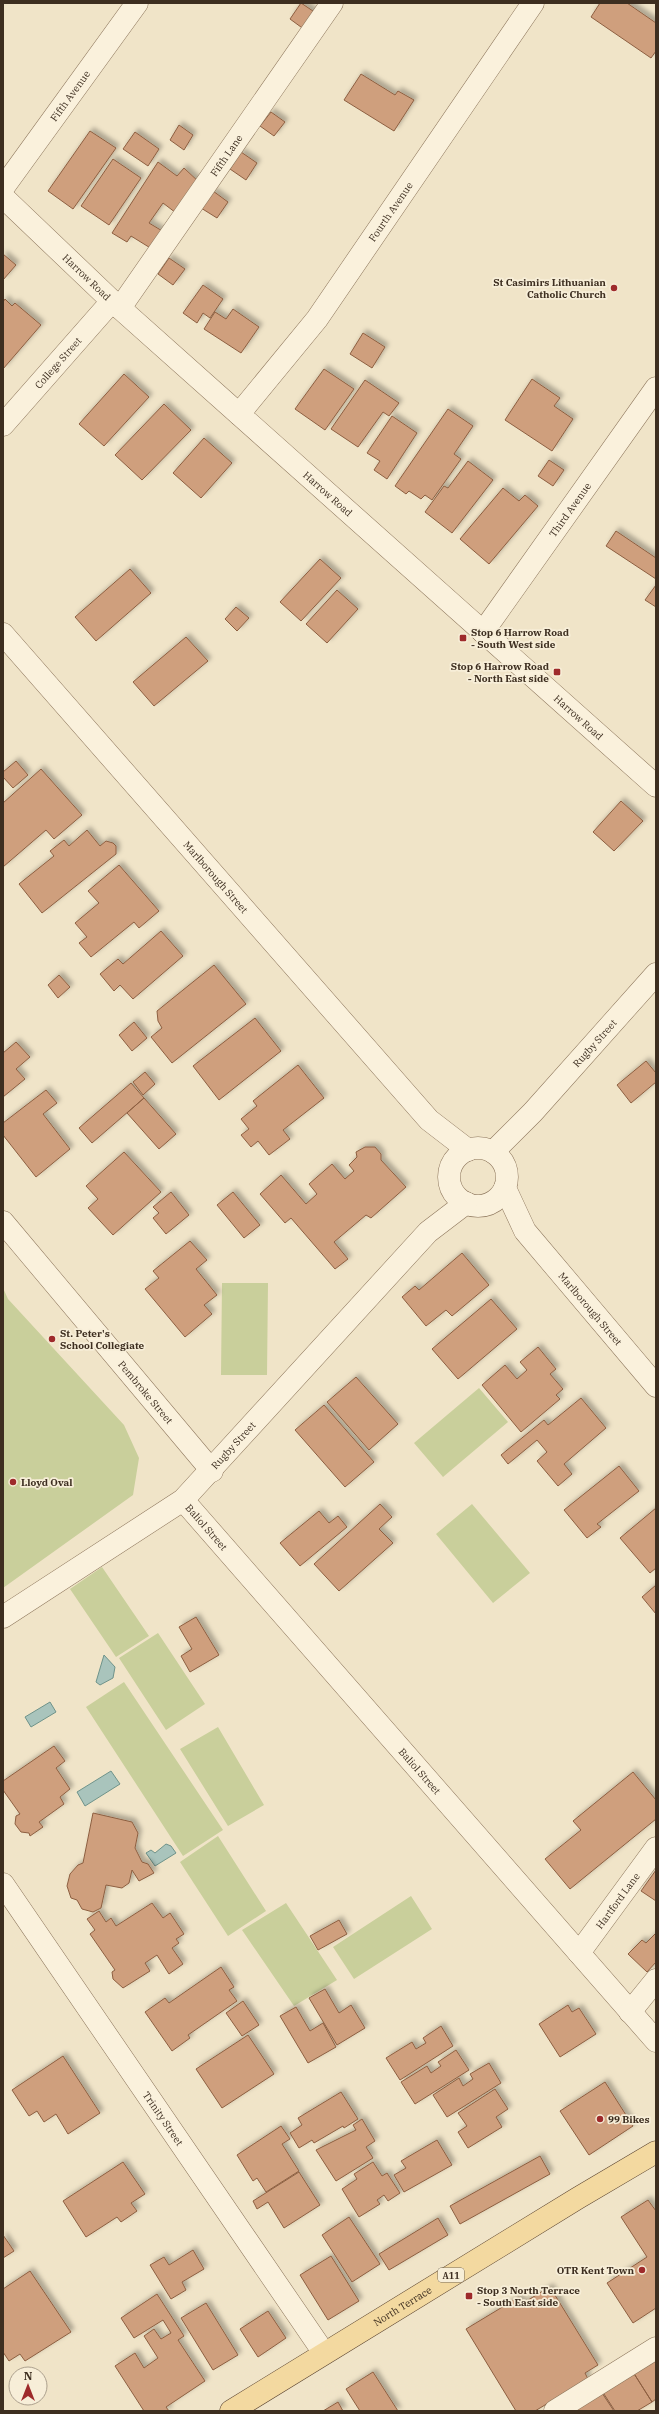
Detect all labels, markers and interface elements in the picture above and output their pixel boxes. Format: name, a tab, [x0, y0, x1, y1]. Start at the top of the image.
street label: Fifth Avenue	[47, 68, 93, 124]
street label: Fifth Lane	[207, 132, 245, 179]
street label: Fourth Avenue	[365, 179, 415, 244]
street label: Harrow Road	[60, 251, 114, 303]
place label: St Casimirs Lithuanian Catholic Church	[493, 276, 606, 301]
marker: St Casimirs Lithuanian Catholic Church	[609, 283, 619, 293]
street label: College Street	[32, 334, 84, 391]
street label: Harrow Road	[301, 468, 355, 519]
street label: Third Avenue	[546, 480, 594, 540]
place label: Stop 6 Harrow Road - South West side	[471, 626, 570, 651]
marker: Stop 6 Harrow Road - South West side	[458, 633, 468, 643]
place label: Stop 6 Harrow Road - North East side	[451, 660, 550, 685]
marker: Stop 6 Harrow Road - North East side	[552, 667, 562, 677]
street label: Harrow Road	[551, 692, 606, 743]
street label: Marlborough Street	[181, 838, 251, 916]
street label: Rugby Street	[570, 1016, 620, 1070]
street label: Marlborough Street	[556, 1269, 625, 1348]
place label: St. Peter's School Collegiate	[60, 1327, 145, 1352]
marker: St. Peter's School Collegiate	[47, 1334, 57, 1344]
street label: Pembroke Street	[115, 1358, 176, 1427]
street label: Rugby Street	[208, 1418, 259, 1472]
place label: Lloyd Oval	[21, 1476, 72, 1489]
marker: Lloyd Oval	[8, 1477, 18, 1487]
street label: Baliol Street	[183, 1501, 231, 1553]
street label: Baliol Street	[396, 1745, 444, 1797]
street label: Hartford Lane	[593, 1870, 642, 1931]
street label: Trinity Street	[140, 2089, 187, 2148]
place label: 99 Bikes	[608, 2113, 650, 2126]
marker: 99 Bikes	[595, 2114, 605, 2124]
place label: OTR Kent Town	[557, 2264, 634, 2277]
marker: OTR Kent Town	[637, 2265, 647, 2275]
road number: A11	[438, 2268, 464, 2282]
street label: North Terrace	[371, 2283, 434, 2329]
place label: Stop 3 North Terrace - South East side	[477, 2284, 580, 2309]
marker: Stop 3 North Terrace - South East side	[464, 2291, 474, 2301]
north arrow	[8, 2366, 48, 2406]
text: N	[24, 2369, 33, 2383]

